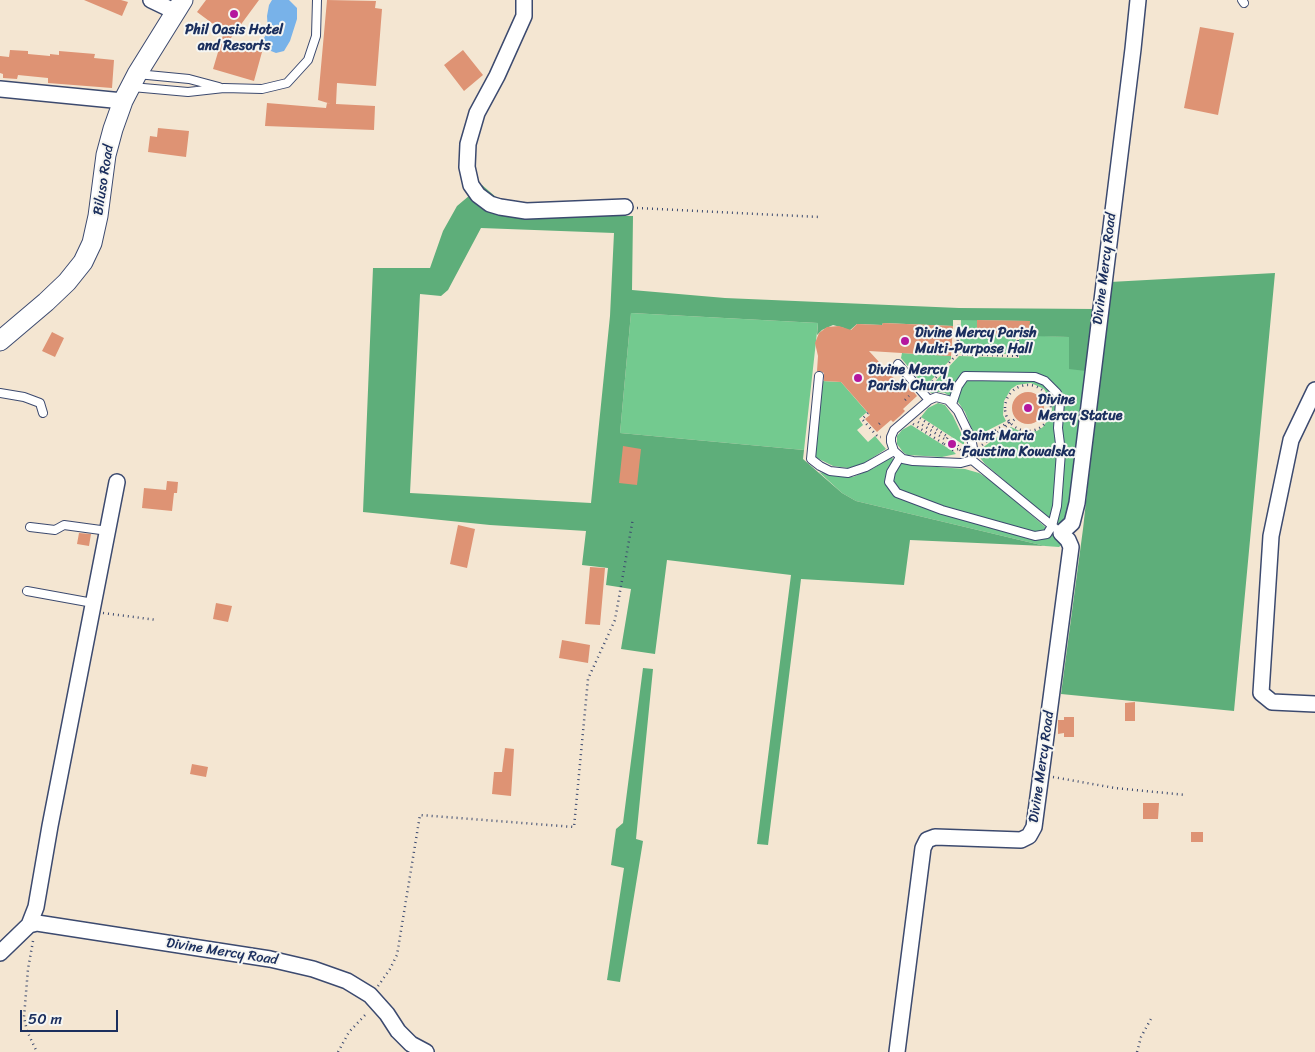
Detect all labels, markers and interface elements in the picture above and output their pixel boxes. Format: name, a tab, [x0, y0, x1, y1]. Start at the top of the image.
marker: Phil Oasis Hotel and Resorts	[228, 8, 240, 20]
place label: Phil Oasis Hotel and Resorts	[185, 22, 283, 54]
street label: Biluso Road	[90, 144, 118, 216]
street label: Divine Mercy Road	[1090, 212, 1120, 326]
place label: Divine Mercy Parish Multi-Purpose Hall	[915, 325, 1037, 358]
marker: Divine Mercy Parish Multi-Purpose Hall	[899, 335, 911, 347]
place label: Divine Mercy Parish Church	[868, 362, 954, 394]
marker: Divine Mercy Parish Church	[852, 372, 864, 384]
place label: Divine Mercy Statue	[1038, 392, 1122, 424]
marker: Divine Mercy Statue	[1022, 402, 1034, 414]
place label: Saint Maria Faustina Kowalska	[962, 428, 1075, 461]
marker: Saint Maria Faustina Kowalska	[946, 438, 958, 450]
street label: Divine Mercy Road	[1026, 710, 1058, 824]
street label: Divine Mercy Road	[165, 935, 279, 969]
scale bar	[22, 1000, 120, 1032]
text: 50 m	[28, 1006, 62, 1032]

